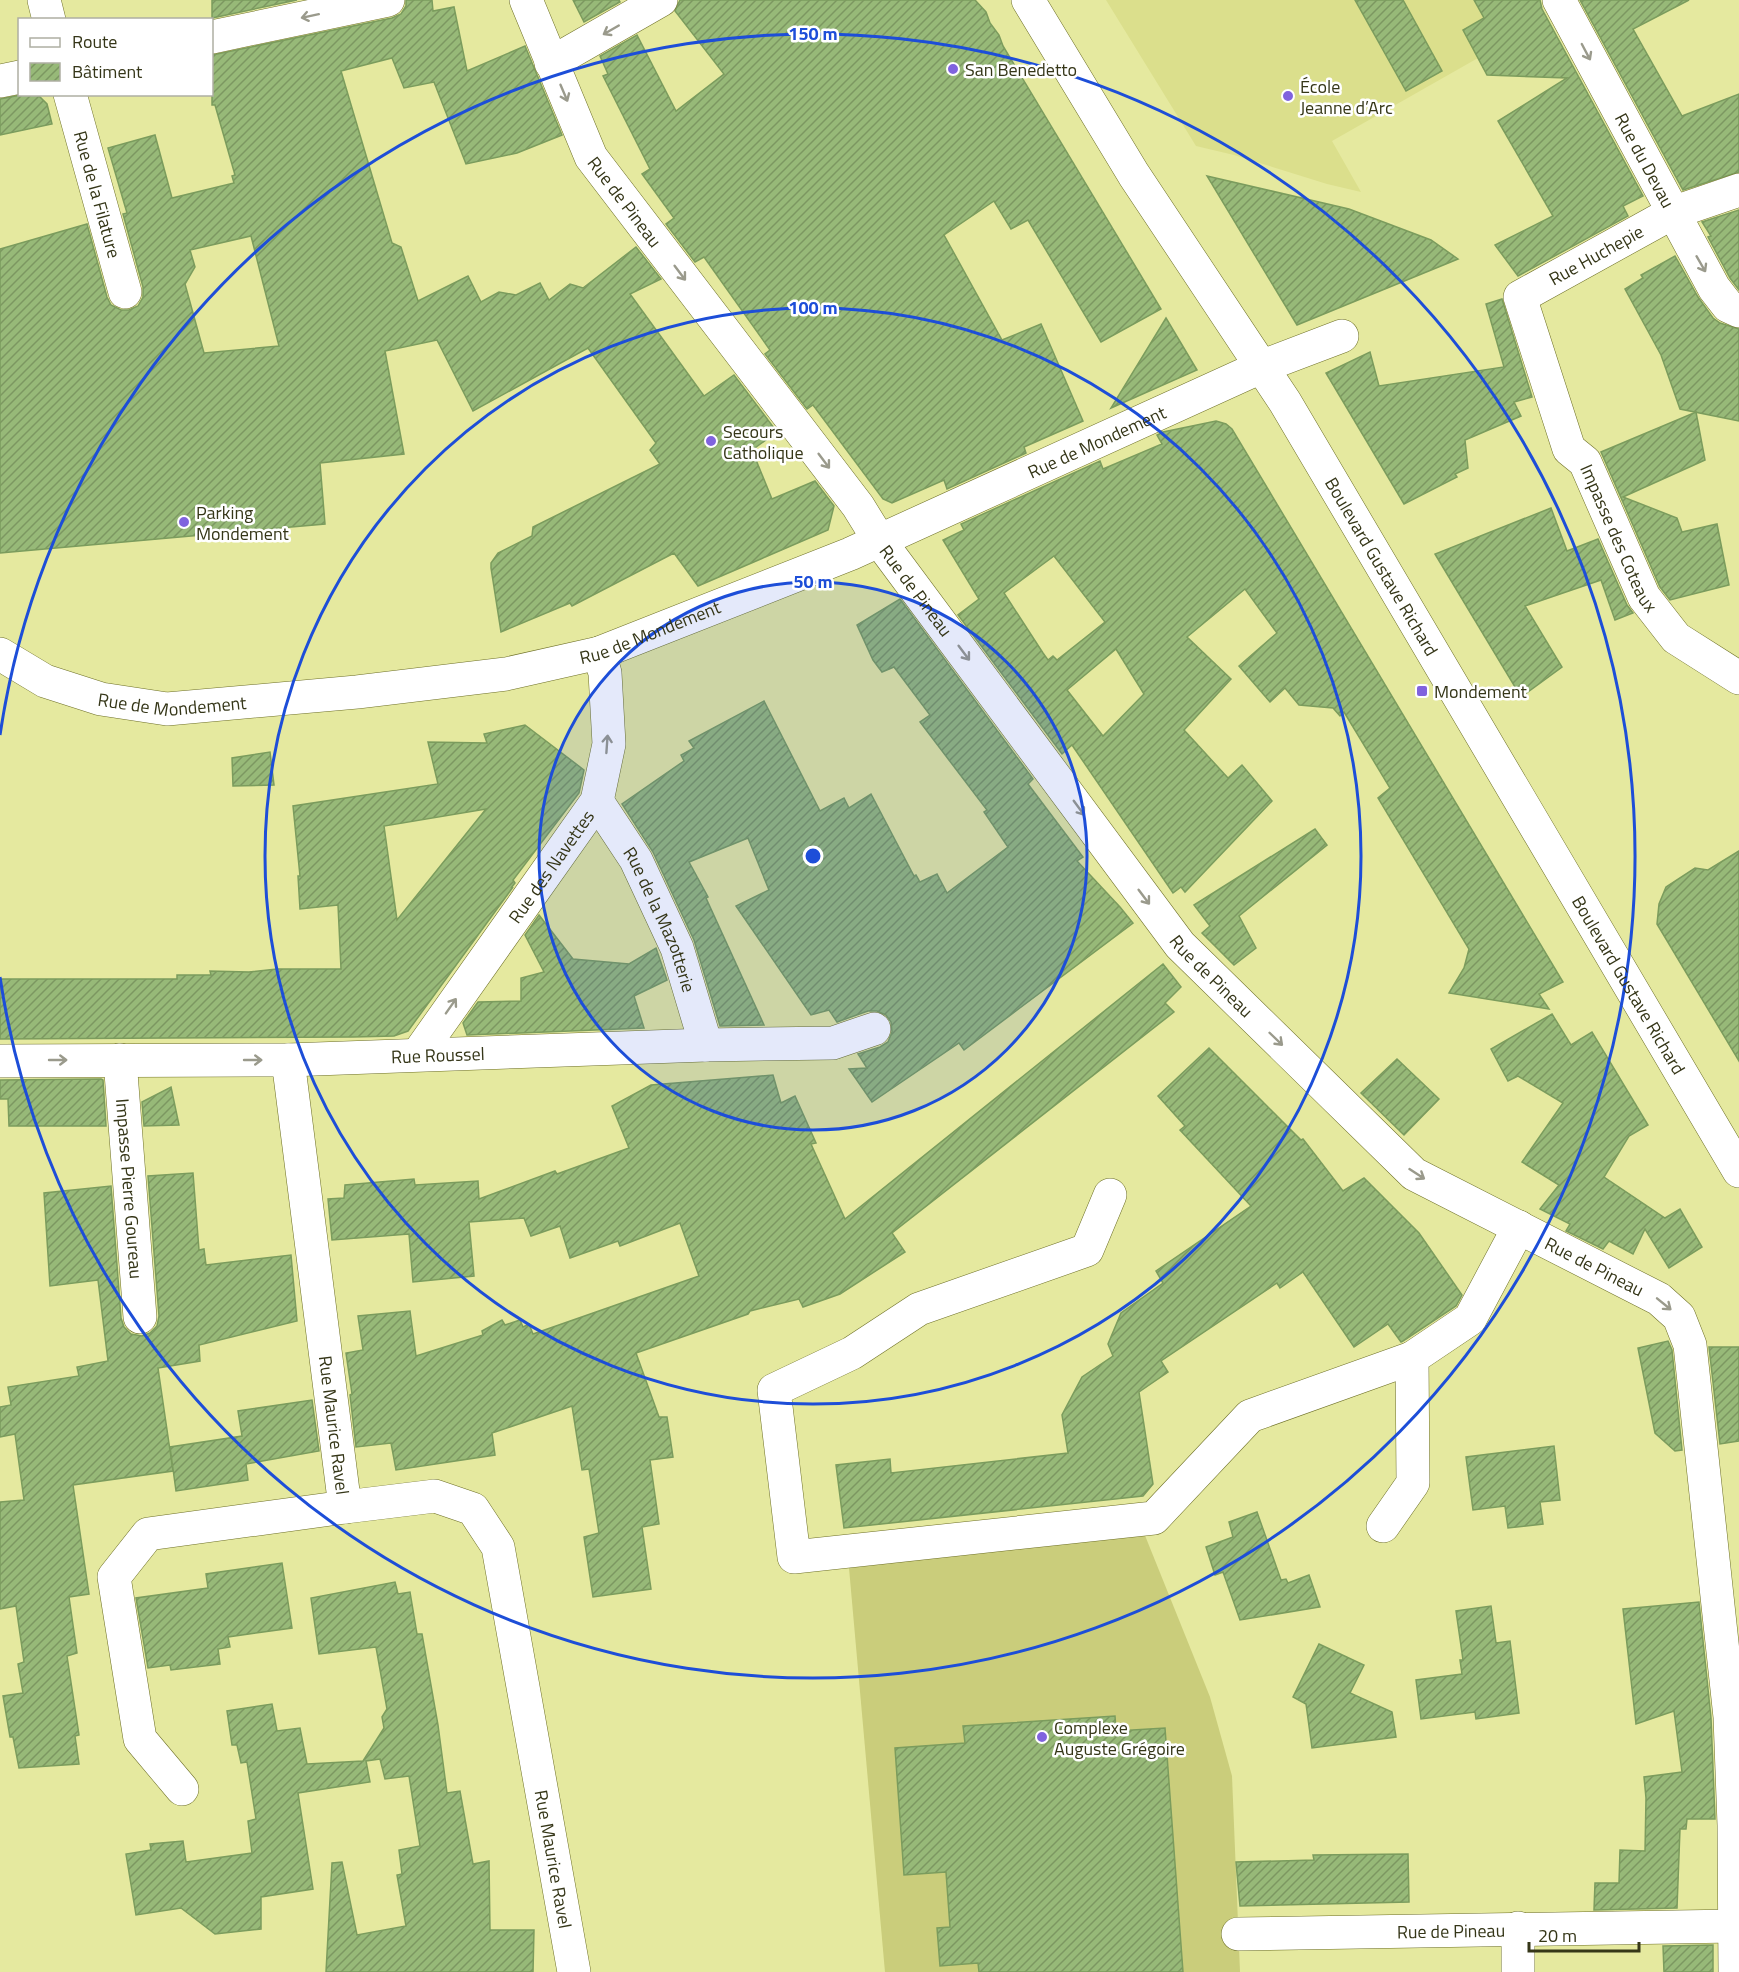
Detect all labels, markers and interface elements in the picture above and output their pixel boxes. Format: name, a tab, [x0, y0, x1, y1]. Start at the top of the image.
one-way arrow	[301, 11, 320, 22]
legend	[18, 18, 213, 96]
text: 150 m	[788, 20, 838, 47]
one-way arrow	[603, 24, 620, 36]
text: Route	[72, 28, 117, 55]
one-way arrow	[1581, 42, 1592, 60]
place label: San Benedetto	[965, 56, 1077, 83]
text: Bâtiment	[72, 58, 143, 85]
marker: San Benedetto	[946, 62, 960, 76]
place label: École Jeanne d’Arc	[1300, 73, 1393, 121]
one-way arrow	[559, 83, 570, 102]
marker: École Jeanne d’Arc	[1281, 89, 1295, 103]
street label: Rue du Devau	[1609, 108, 1682, 213]
street label: Rue de la Filature	[67, 127, 128, 261]
street label: Rue de Pineau	[581, 150, 669, 253]
street label: Rue Huchepie	[1544, 218, 1648, 292]
one-way arrow	[1695, 256, 1707, 273]
one-way arrow	[673, 265, 686, 281]
text: 100 m	[788, 294, 838, 321]
street label: Rue de Mondement	[1023, 398, 1171, 485]
place label: Secours Catholique	[723, 418, 804, 466]
marker: Secours Catholique	[704, 434, 718, 448]
one-way arrow	[818, 453, 830, 469]
street label: Impasse des Coteaux	[1574, 459, 1664, 618]
street label: Boulevard Gustave Richard	[1319, 472, 1445, 661]
place label: Parking Mondement	[196, 499, 290, 547]
marker: Parking Mondement	[177, 515, 191, 529]
street label: Rue de Pineau	[873, 539, 960, 642]
text: 50 m	[793, 568, 833, 595]
street label: Rue de Mondement	[577, 593, 725, 671]
one-way arrow	[957, 644, 970, 660]
place label: Mondement	[1434, 678, 1528, 705]
marker: Mondement	[1415, 684, 1429, 698]
street label: Rue de Mondement	[96, 685, 248, 723]
one-way arrow	[602, 735, 613, 754]
one-way arrow	[1073, 800, 1085, 816]
street label: Rue des Navettes	[501, 804, 600, 928]
street label: Rue de la Mazotterie	[617, 841, 703, 995]
centre of rings	[803, 846, 823, 866]
one-way arrow	[1138, 888, 1151, 904]
street label: Boulevard Gustave Richard	[1566, 890, 1692, 1079]
street label: Rue de Pineau	[1163, 929, 1260, 1023]
one-way arrow	[445, 999, 457, 1015]
one-way arrow	[1269, 1032, 1284, 1047]
street label: Rue Roussel	[391, 1039, 485, 1070]
one-way arrow	[48, 1054, 68, 1066]
one-way arrow	[243, 1054, 263, 1066]
street label: Impasse Pierre Goureau	[110, 1097, 150, 1280]
one-way arrow	[1408, 1168, 1425, 1181]
street label: Rue de Pineau	[1540, 1229, 1649, 1303]
one-way arrow	[1655, 1297, 1671, 1310]
street label: Rue Maurice Ravel	[312, 1354, 357, 1496]
place label: Complexe Auguste Grégoire	[1054, 1714, 1185, 1762]
marker: Complexe Auguste Grégoire	[1035, 1730, 1049, 1744]
street label: Rue Maurice Ravel	[528, 1788, 579, 1930]
scale bar	[1529, 1915, 1638, 1953]
street label: Rue de Pineau	[1397, 1916, 1505, 1945]
text: 20 m	[1538, 1922, 1577, 1949]

